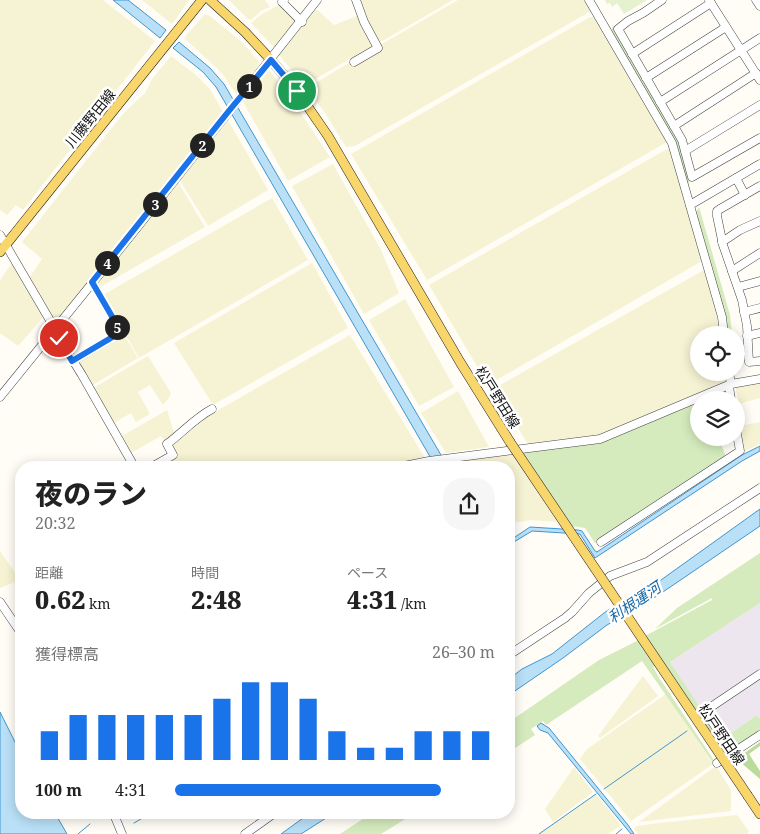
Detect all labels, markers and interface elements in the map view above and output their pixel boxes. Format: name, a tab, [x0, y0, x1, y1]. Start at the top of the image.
pin	[276, 70, 318, 112]
pin: 1	[236, 74, 262, 98]
text: 1	[246, 77, 253, 96]
icon: arrive	[283, 77, 311, 105]
street label: 川藤野田線	[61, 85, 119, 151]
pin: 2	[190, 132, 214, 158]
text: 2	[199, 136, 206, 155]
pin: 3	[142, 192, 168, 216]
text: 3	[152, 195, 159, 214]
pin: 4	[94, 250, 120, 276]
text: 4	[104, 254, 111, 273]
pin: 5	[104, 314, 130, 340]
pin	[38, 317, 80, 359]
text: 5	[114, 318, 121, 337]
icon: check	[45, 324, 73, 352]
map controls	[690, 326, 745, 446]
button: locate	[690, 326, 745, 381]
street label: 松戸野田線	[471, 362, 525, 432]
button: layers	[690, 391, 745, 446]
text: 夜のラン	[35, 474, 147, 512]
button: share	[443, 478, 495, 530]
text: 20:32	[35, 512, 75, 534]
text: 距離	[35, 563, 63, 582]
text: 時間	[191, 563, 219, 582]
text: ペース	[347, 563, 388, 582]
water label: 利根運河	[604, 575, 667, 627]
text: 0.62	[35, 582, 85, 616]
text: 2:48	[191, 582, 241, 616]
text: 4:31	[347, 582, 397, 616]
text: km	[85, 594, 110, 613]
text: /km	[397, 594, 426, 613]
text: 26–30 m	[432, 641, 495, 663]
text: 獲得標高	[35, 643, 99, 665]
street label: 松戸野田線	[695, 700, 749, 768]
text: 100 m	[35, 779, 82, 801]
text: 4:31	[115, 779, 146, 801]

